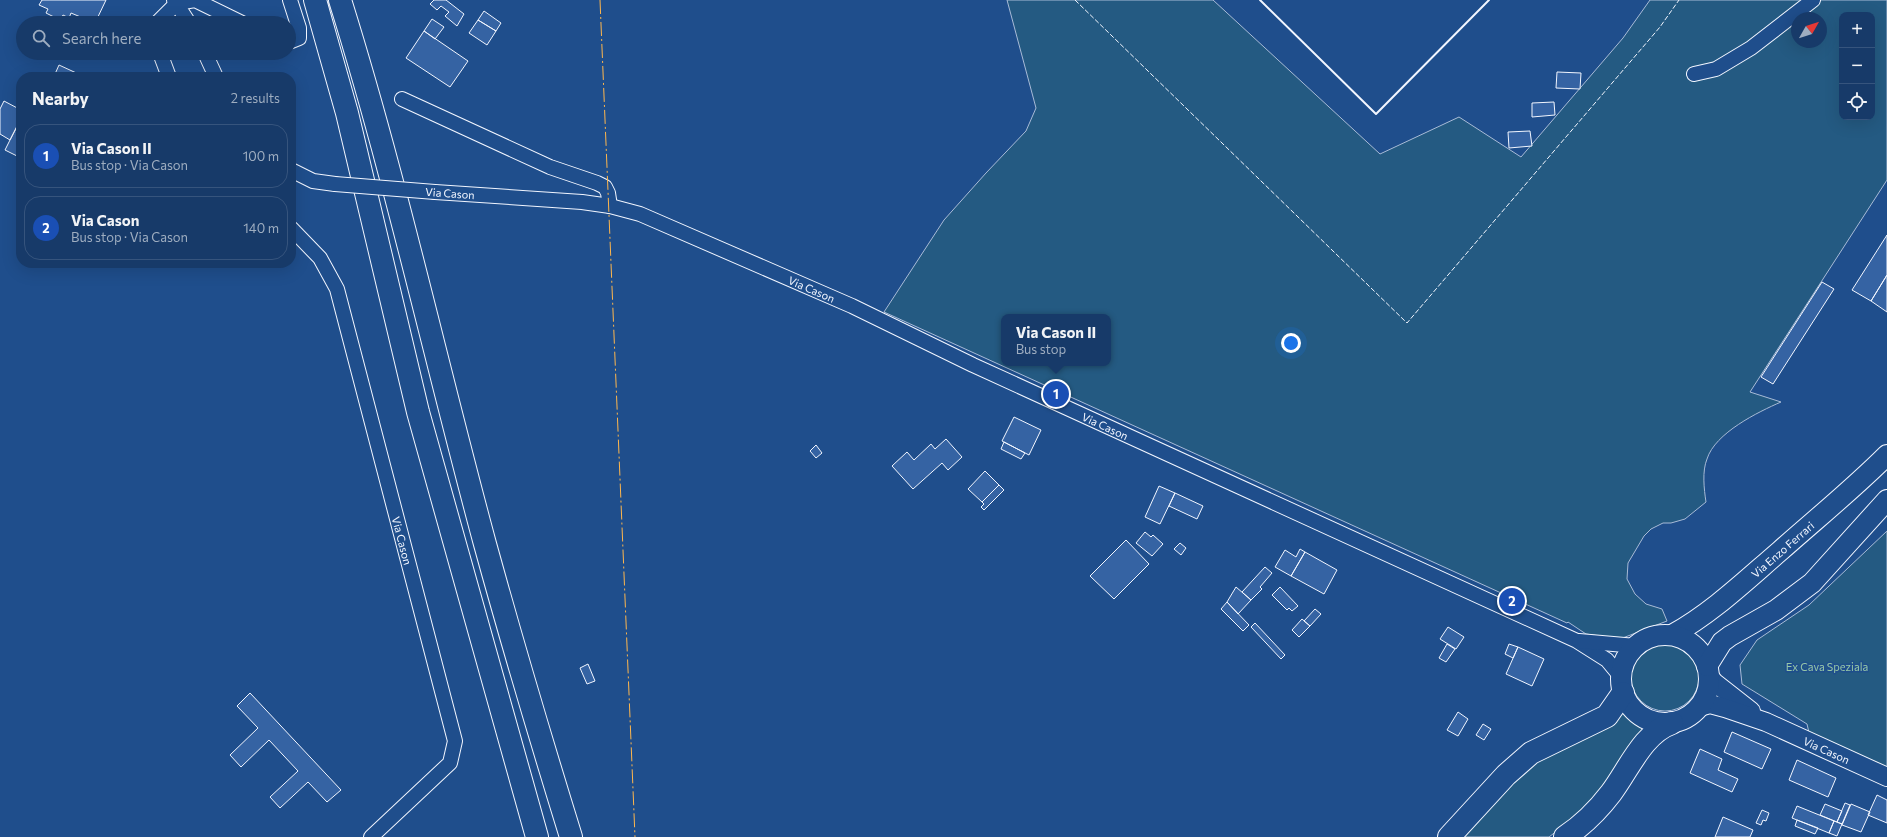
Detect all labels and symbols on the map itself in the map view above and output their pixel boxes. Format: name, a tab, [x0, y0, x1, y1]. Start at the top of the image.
north arrow	[1791, 12, 1827, 48]
street label: Via Cason	[425, 185, 475, 201]
street label: Via Cason	[787, 273, 837, 304]
your location	[1281, 333, 1301, 353]
pin: 1	[1043, 379, 1069, 409]
street label: Via Cason	[1080, 409, 1131, 442]
street label: Via Cason	[390, 515, 415, 566]
street label: Via Enzo Ferrari	[1748, 518, 1816, 580]
pin: 2	[1499, 586, 1525, 616]
park label: Ex Cava Speziala	[1786, 660, 1868, 673]
street label: Via Cason	[1802, 733, 1852, 766]

